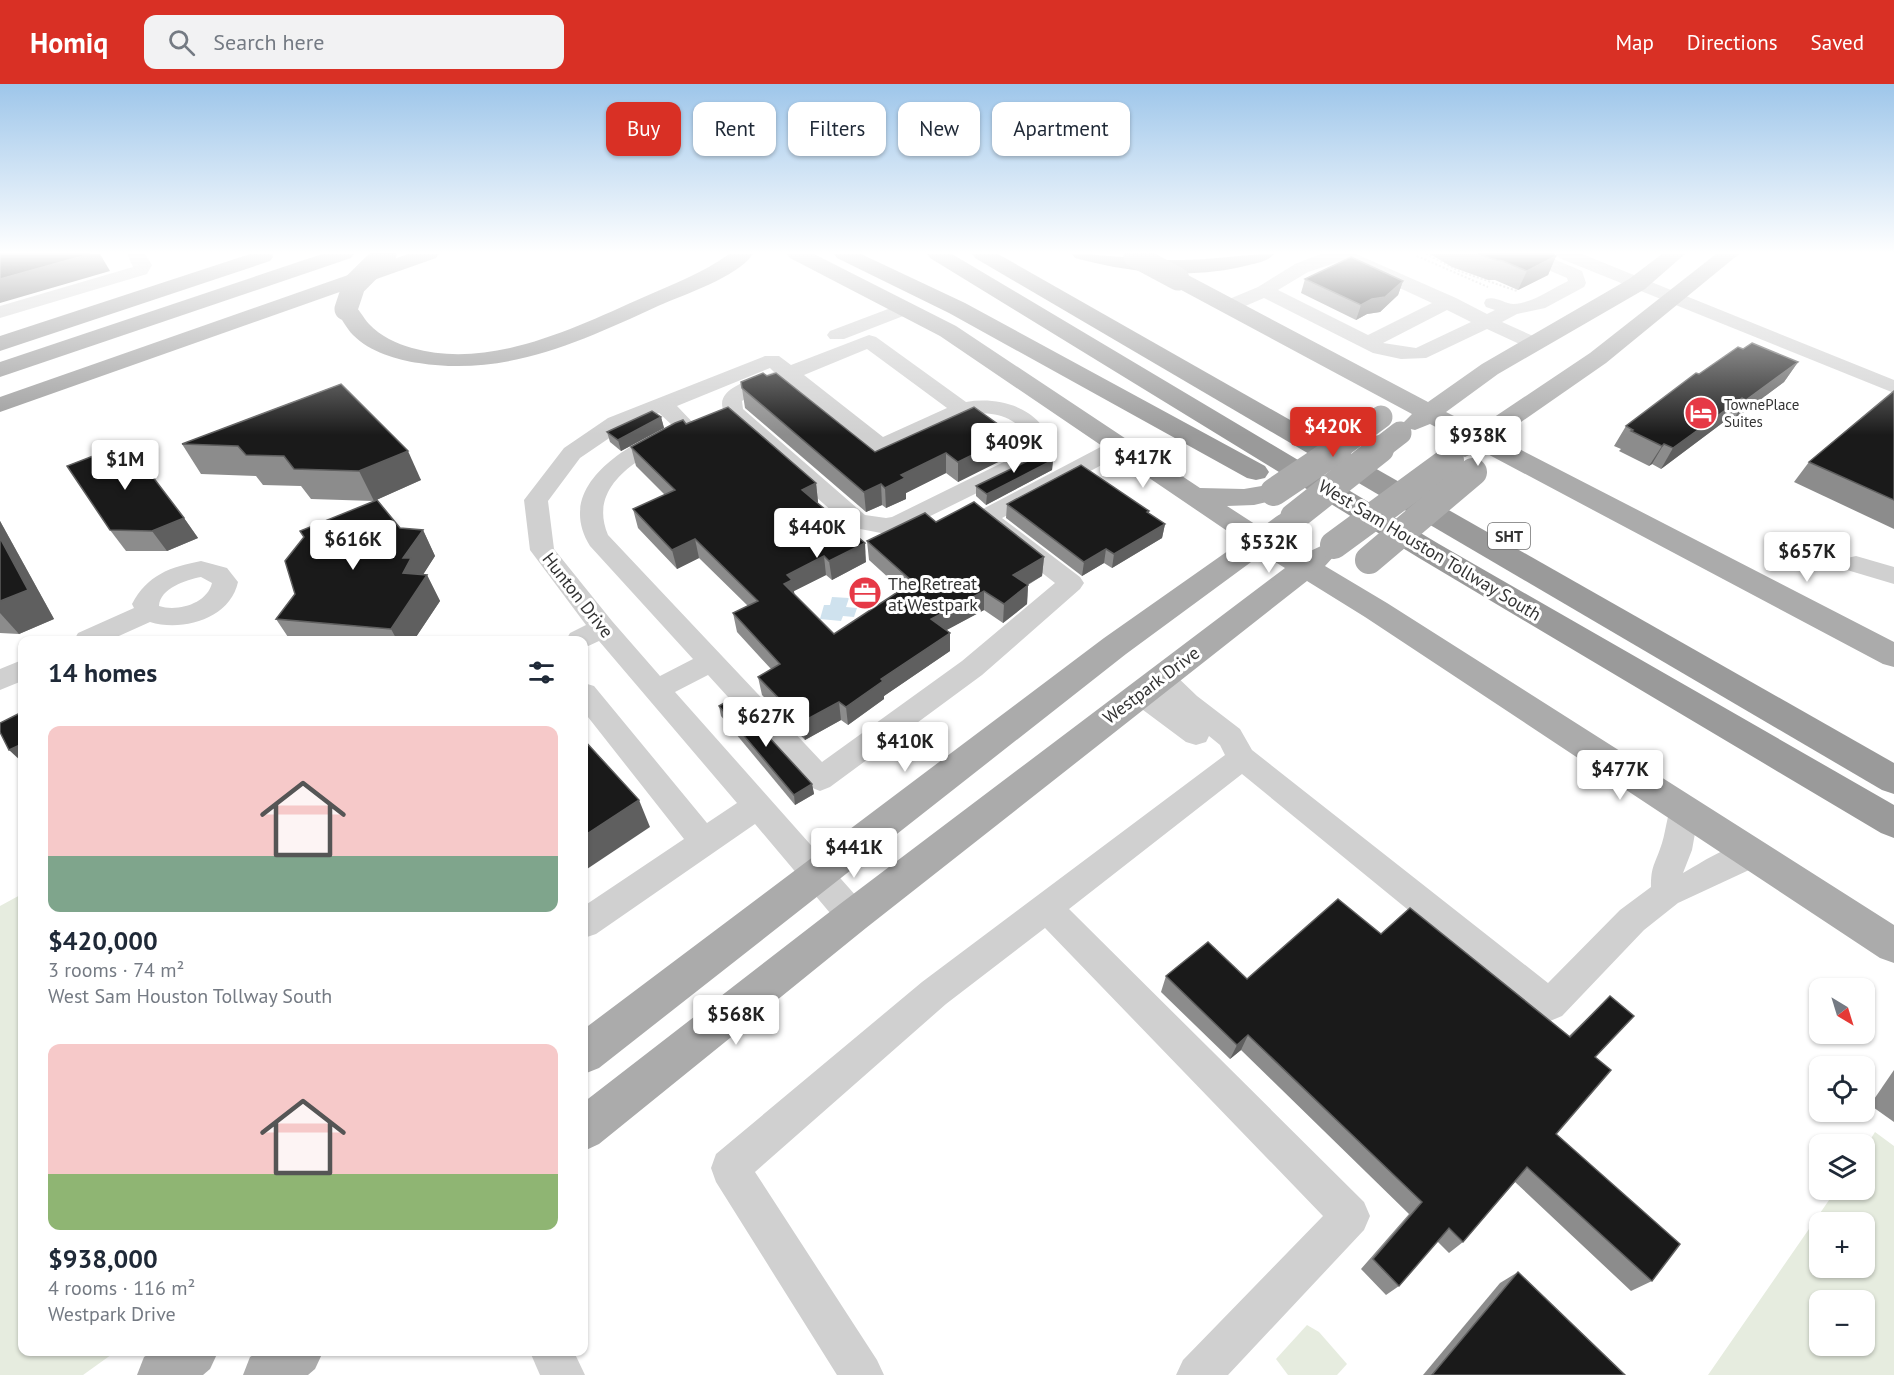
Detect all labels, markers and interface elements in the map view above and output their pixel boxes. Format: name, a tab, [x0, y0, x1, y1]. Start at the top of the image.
search box	[144, 15, 564, 69]
text: Homiq	[30, 24, 108, 61]
icon: search	[165, 26, 198, 59]
text: Search here	[213, 28, 324, 56]
text: Map	[1615, 29, 1654, 56]
text: Directions	[1687, 29, 1778, 56]
text: Saved	[1811, 29, 1864, 56]
chip: Buy	[606, 102, 681, 156]
chip: Rent	[693, 102, 776, 156]
chip: Filters	[788, 102, 886, 156]
chip: New	[898, 102, 980, 156]
chip: Apartment	[992, 102, 1130, 156]
hotel icon: TownePlace Suites	[1683, 395, 1719, 431]
place label: TownePlace Suites	[1724, 395, 1799, 431]
pin: $420K	[1291, 407, 1375, 458]
text: $420K	[1304, 413, 1362, 439]
pin: $938K	[1436, 416, 1520, 467]
text: $938K	[1449, 422, 1507, 448]
pin: $409K	[972, 423, 1056, 474]
text: $409K	[985, 429, 1043, 455]
pin: $417K	[1101, 438, 1185, 489]
pin: $1M	[96, 440, 154, 491]
text: $417K	[1114, 444, 1172, 470]
text: $1M	[106, 446, 144, 472]
street label: West Sam Houston Tollway South	[1314, 474, 1546, 626]
pin: $440K	[775, 508, 859, 559]
text: $440K	[788, 514, 846, 540]
pin: $616K	[311, 520, 395, 571]
pin: $532K	[1227, 523, 1311, 574]
road number: SHT	[1488, 523, 1530, 549]
text: $616K	[324, 526, 382, 552]
text: $532K	[1240, 529, 1298, 555]
pin: $657K	[1765, 532, 1849, 583]
text: $657K	[1778, 538, 1836, 564]
street label: Hunton Drive	[537, 548, 619, 642]
place label: The Retreat at Westpark	[888, 572, 978, 616]
office icon: The Retreat at Westpark	[847, 575, 883, 611]
street label: Westpark Drive	[1098, 641, 1204, 729]
text: 14 homes	[48, 656, 157, 689]
icon: filters	[525, 656, 558, 689]
pin: $627K	[724, 697, 808, 748]
text: $627K	[737, 703, 795, 729]
pin: $410K	[863, 722, 947, 773]
text: $410K	[876, 728, 934, 754]
pin: $477K	[1578, 750, 1662, 801]
text: $477K	[1591, 756, 1649, 782]
icon: home	[249, 765, 357, 873]
pin: $441K	[812, 828, 896, 879]
text: $441K	[825, 834, 883, 860]
text: $420,000	[48, 924, 158, 957]
text: 3 rooms · 74 m²	[48, 957, 184, 983]
north arrow	[1809, 978, 1875, 1044]
map controls	[1809, 978, 1875, 1356]
text: West Sam Houston Tollway South	[48, 983, 332, 1009]
pin: $568K	[694, 995, 778, 1046]
text: $568K	[707, 1001, 765, 1027]
button: locate	[1809, 1056, 1875, 1122]
icon: home	[249, 1083, 357, 1191]
button: layers	[1809, 1134, 1875, 1200]
button: +	[1809, 1212, 1875, 1278]
text: $938,000	[48, 1242, 158, 1275]
text: 4 rooms · 116 m²	[48, 1275, 195, 1301]
button: −	[1809, 1290, 1875, 1356]
text: Westpark Drive	[48, 1301, 176, 1327]

